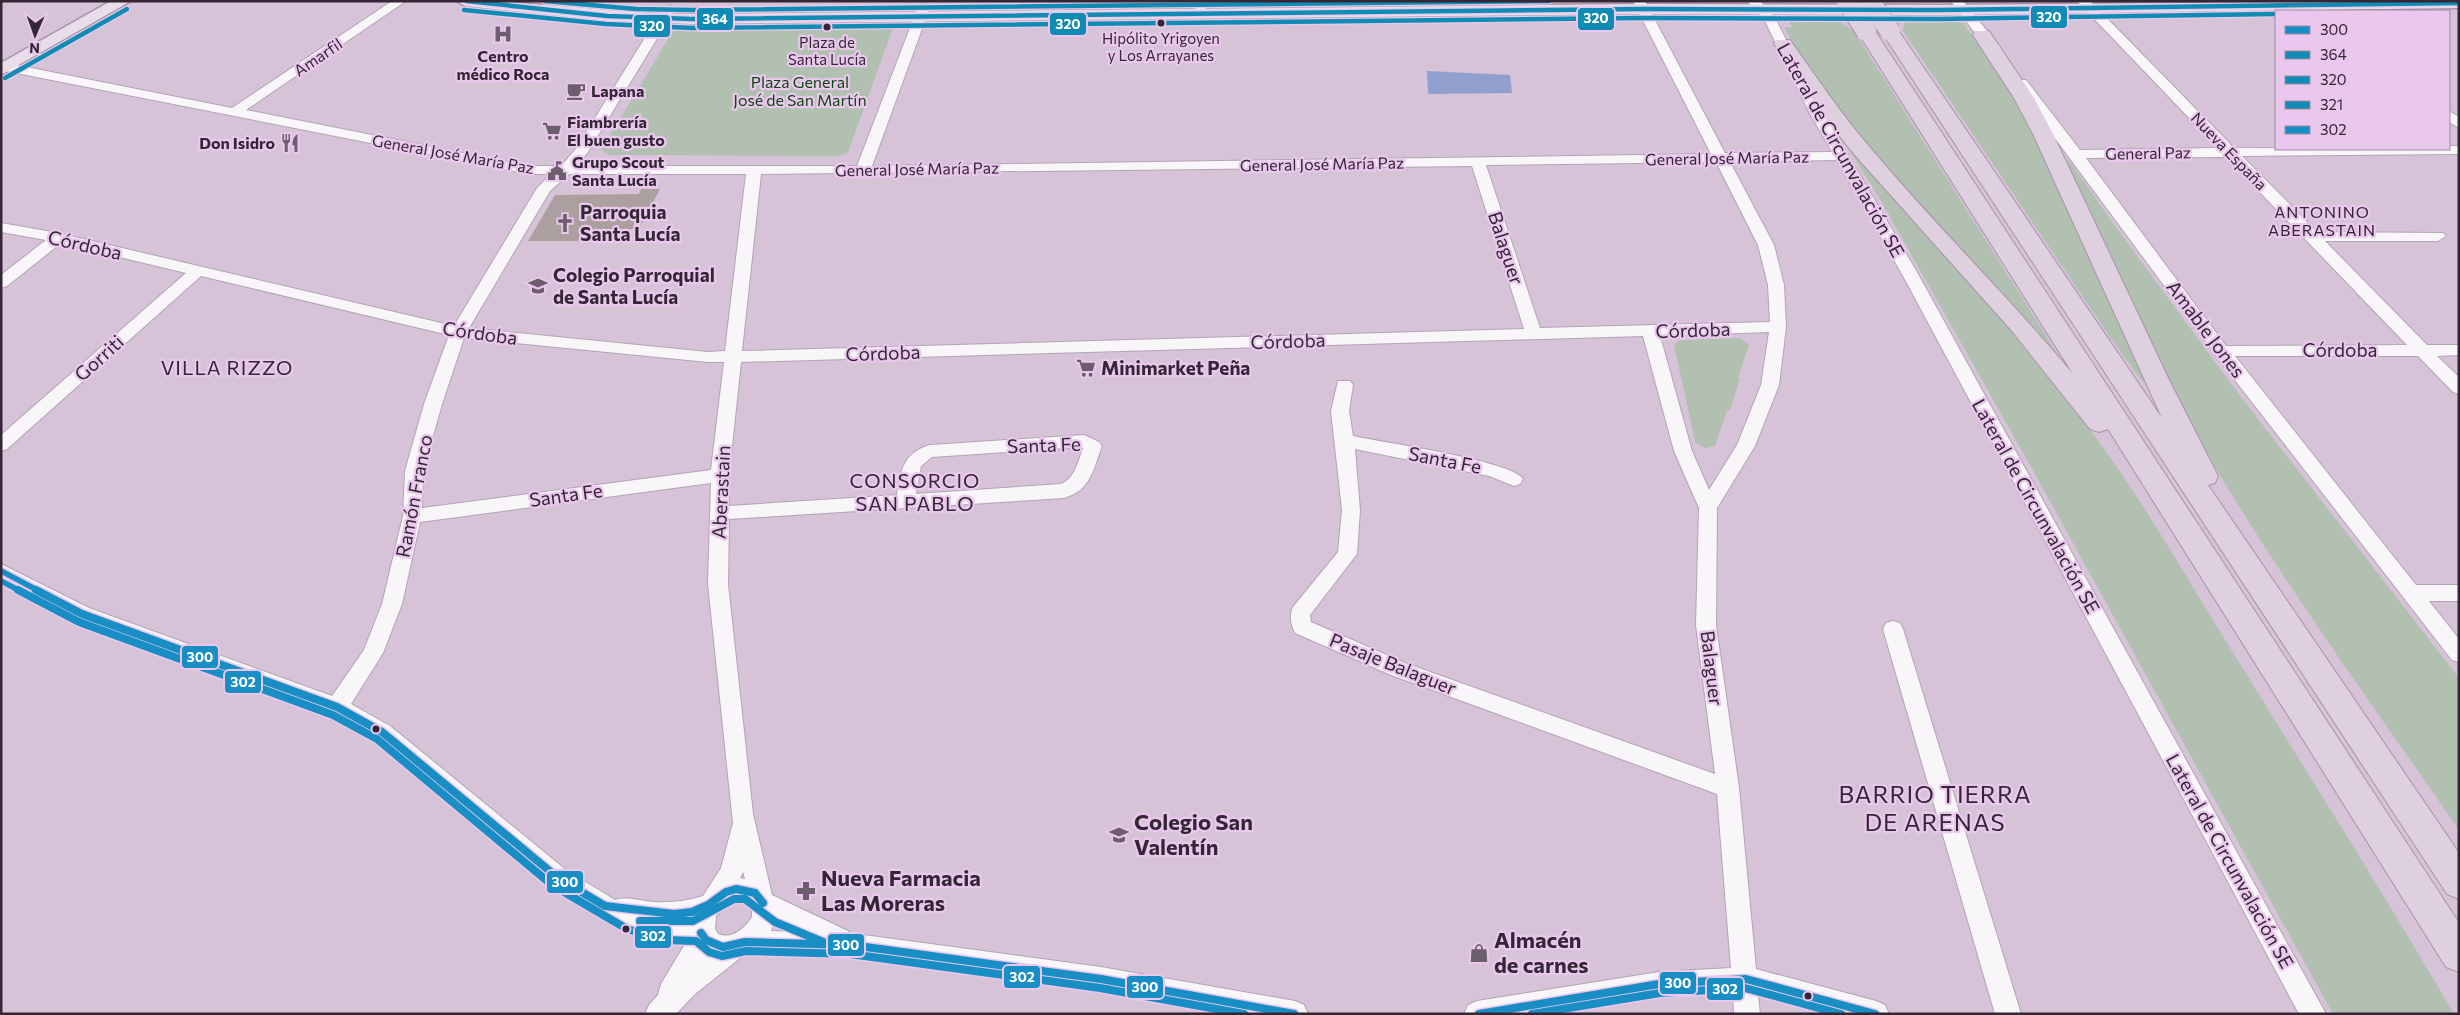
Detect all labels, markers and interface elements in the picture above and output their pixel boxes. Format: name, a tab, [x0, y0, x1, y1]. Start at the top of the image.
line badge: 320	[2030, 5, 2068, 29]
line badge: 364	[696, 7, 734, 31]
line badge: 320	[1577, 7, 1615, 31]
text: 320	[2036, 8, 2062, 25]
text: 320	[1583, 9, 1609, 26]
north arrow	[10, 10, 60, 60]
text: 364	[702, 10, 728, 27]
legend	[2275, 10, 2450, 150]
line badge: 320	[1049, 12, 1087, 36]
line badge: 320	[633, 14, 671, 38]
text: 320	[1055, 15, 1081, 32]
text: 320	[639, 17, 665, 34]
marker: Hipólito Yrigoyen y Los Arrayanes	[1156, 18, 1166, 28]
text: 300	[2320, 20, 2348, 38]
marker: Plaza de Santa Lucía	[822, 22, 832, 32]
hospital icon: Centro médico Roca	[492, 23, 514, 45]
place label: Hipólito Yrigoyen y Los Arrayanes	[1102, 29, 1220, 64]
place label: Plaza de Santa Lucía	[788, 33, 866, 68]
street label: Amarfil	[290, 34, 346, 80]
street label: Lateral de Circunvalación SE	[1773, 39, 1910, 261]
text: N	[29, 40, 40, 57]
text: 364	[2320, 45, 2347, 63]
place label: Centro médico Roca	[457, 46, 549, 83]
text: 320	[2320, 70, 2347, 88]
park label: Plaza General José de San Martín	[733, 72, 867, 109]
cafe icon: Lapana	[565, 80, 587, 102]
place label: Lapana	[591, 81, 644, 100]
text: 321	[2320, 95, 2343, 113]
street label: Nueva España	[2188, 108, 2271, 194]
place label: Fiambrería El buen gusto	[567, 112, 665, 149]
supermarket icon: Fiambrería El buen gusto	[541, 120, 563, 142]
text: 302	[2320, 120, 2347, 138]
street label: General José María Paz	[371, 130, 536, 177]
restaurant icon: Don Isidro	[279, 132, 301, 154]
place label: Don Isidro	[199, 133, 275, 152]
street label: General Paz	[2105, 142, 2191, 163]
street label: General José María Paz	[1645, 147, 1809, 168]
place label: Grupo Scout Santa Lucía	[572, 152, 665, 189]
street label: General José María Paz	[1240, 153, 1404, 174]
street label: General José María Paz	[835, 158, 999, 179]
public building icon: Grupo Scout Santa Lucía	[546, 160, 568, 182]
place label: Parroquia Santa Lucía	[580, 200, 680, 245]
district label: ANTONINO ABERASTAIN	[2268, 202, 2376, 239]
street label: Balaguer	[1484, 208, 1529, 288]
church icon: Parroquia Santa Lucía	[554, 212, 576, 234]
street label: Córdoba	[46, 225, 124, 264]
place label: Colegio Parroquial de Santa Lucía	[553, 263, 715, 308]
school or university icon: Colegio Parroquial de Santa Lucía	[527, 275, 549, 297]
street label: Amable Jones	[2162, 276, 2250, 382]
street label: Córdoba	[441, 316, 519, 349]
street label: Córdoba	[1655, 317, 1731, 342]
street label: Córdoba	[1250, 328, 1326, 353]
street label: Gorriti	[69, 330, 128, 386]
street label: Córdoba	[2302, 338, 2378, 361]
street label: Córdoba	[845, 340, 921, 365]
district label: VILLA RIZZO	[161, 355, 293, 379]
place label: Minimarket Peña	[1101, 356, 1250, 379]
supermarket icon: Minimarket Peña	[1075, 357, 1097, 379]
street label: Lateral de Circunvalación SE	[1968, 395, 2105, 617]
street label: Santa Fe	[1007, 432, 1081, 457]
street label: Ramón Franco	[390, 433, 437, 559]
street label: Santa Fe	[1407, 441, 1484, 478]
street label: Aberastain	[707, 445, 734, 539]
district label: CONSORCIO SAN PABLO	[850, 468, 980, 515]
street label: Santa Fe	[528, 478, 604, 511]
street label: Pasaje Balaguer	[1327, 628, 1460, 700]
street label: Balaguer	[1696, 629, 1729, 707]
line badge: 300	[181, 645, 219, 669]
text: 300	[187, 648, 213, 665]
line badge: 302	[224, 670, 262, 694]
text: 302	[230, 673, 256, 690]
unlabelled marker	[371, 724, 381, 734]
street label: Lateral de Circunvalación SE	[2162, 750, 2299, 972]
district label: BARRIO TIERRA DE ARENAS	[1838, 779, 2032, 836]
place label: Colegio San Valentín	[1134, 808, 1253, 860]
school or university icon: Colegio San Valentín	[1108, 824, 1130, 846]
place label: Nueva Farmacia Las Moreras	[821, 864, 981, 916]
line badge: 300	[546, 870, 584, 894]
text: 300	[552, 873, 578, 890]
pharmacy icon: Nueva Farmacia Las Moreras	[795, 880, 817, 902]
unlabelled marker	[621, 924, 631, 934]
line badge: 302	[634, 925, 672, 949]
place label: Almacén de carnes	[1494, 926, 1589, 978]
text: 302	[640, 927, 666, 944]
line badge: 300	[827, 933, 865, 957]
text: 300	[833, 936, 859, 953]
shop icon: Almacén de carnes	[1468, 942, 1490, 964]
line badge: 302	[1003, 965, 1041, 989]
text: 302	[1009, 968, 1035, 985]
line badge: 300	[1659, 971, 1697, 995]
text: 300	[1665, 974, 1691, 991]
line badge: 300	[1126, 975, 1164, 999]
line badge: 302	[1706, 977, 1744, 1001]
text: 300	[1132, 978, 1158, 995]
text: 302	[1712, 980, 1738, 997]
unlabelled marker	[1803, 991, 1813, 1001]

